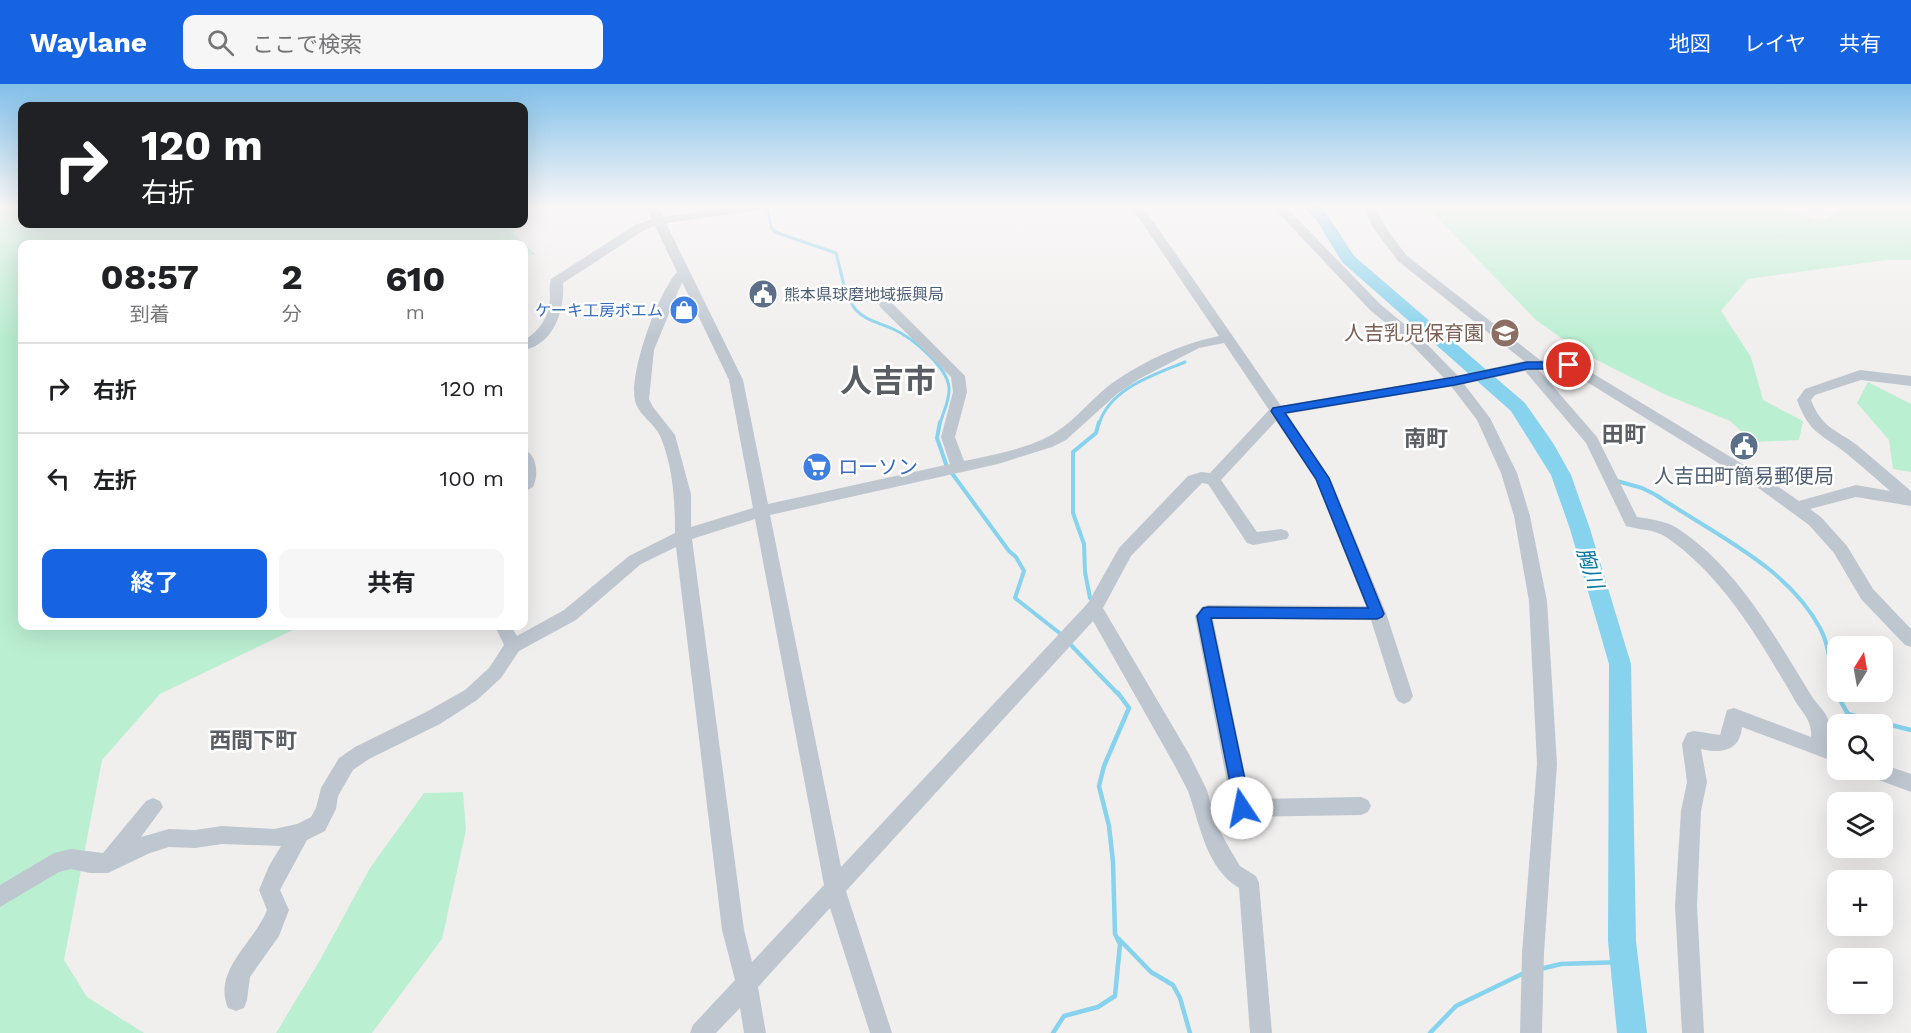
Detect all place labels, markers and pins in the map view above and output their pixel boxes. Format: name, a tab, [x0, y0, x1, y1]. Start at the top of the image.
public building icon: 熊本県球磨地域振興局	[747, 278, 779, 310]
place label: 熊本県球磨地域振興局	[784, 285, 944, 304]
shop icon: ケーキ工房ポエム	[668, 294, 700, 326]
place label: ケーキ工房ポエム	[535, 301, 663, 320]
school or university icon: 人吉乳児保育園	[1489, 317, 1521, 349]
place label: 人吉乳児保育園	[1344, 321, 1484, 345]
pin	[1543, 339, 1594, 390]
public building icon: 人吉田町簡易郵便局	[1728, 430, 1760, 462]
supermarket icon: ローソン	[801, 451, 833, 483]
place label: ローソン	[838, 455, 918, 479]
place label: 人吉田町簡易郵便局	[1654, 464, 1834, 488]

